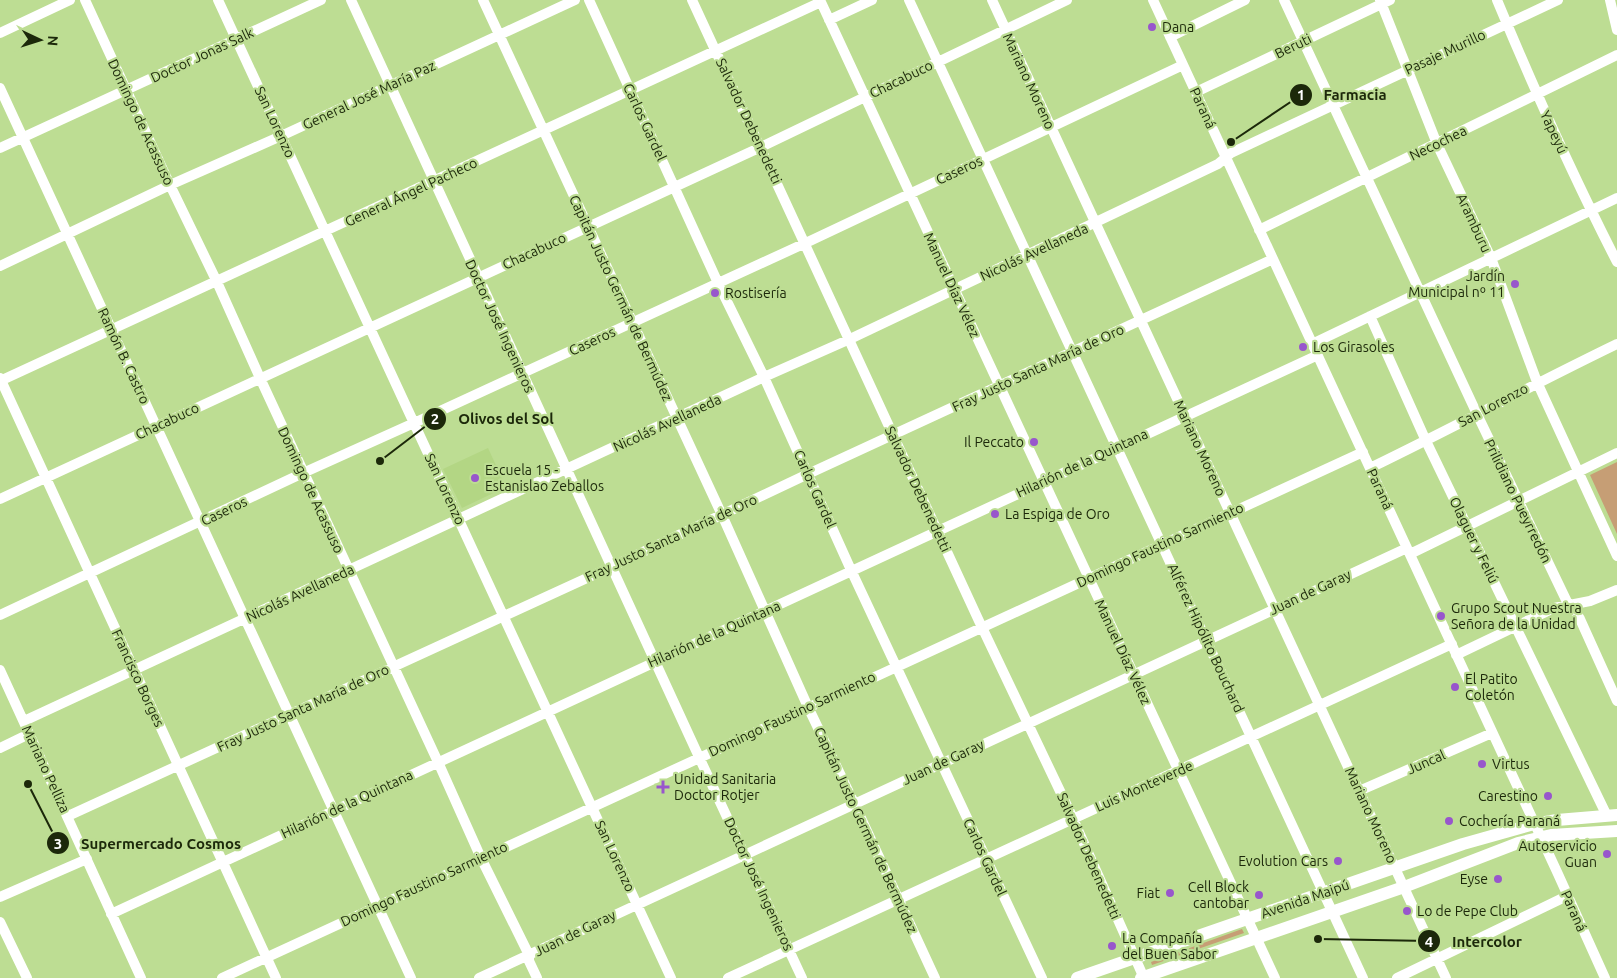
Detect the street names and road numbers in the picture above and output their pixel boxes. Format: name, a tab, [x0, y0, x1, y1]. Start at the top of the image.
street label: Doctor Jonas Salk	[148, 24, 256, 86]
street label: Pasaje Murillo	[1402, 26, 1488, 78]
street label: Mariano Moreno	[1000, 30, 1058, 132]
street label: Beruti	[1272, 30, 1314, 62]
street label: Domingo de Acassuso	[105, 56, 177, 188]
street label: Salvador Debenedetti	[713, 56, 785, 186]
street label: General José María Paz	[300, 57, 438, 133]
street label: Chacabuco	[867, 57, 935, 101]
street label: Carlos Gardel	[620, 81, 670, 164]
street label: San Lorenzo	[252, 84, 298, 160]
street label: Paraná	[1187, 85, 1219, 131]
street label: Yapeyú	[1537, 108, 1571, 156]
street label: Necochea	[1407, 122, 1469, 164]
street label: Caseros	[933, 152, 985, 188]
street label: General Ángel Pacheco	[342, 153, 480, 230]
street label: Aramburu	[1453, 191, 1495, 255]
street label: Capitán Justo Germán de Bermúdez	[566, 192, 676, 404]
street label: Nicolás Avellaneda	[977, 220, 1091, 284]
street label: Chacabuco	[500, 229, 568, 273]
street label: Manuel Díaz Vélez	[921, 230, 983, 340]
street label: Doctor José Ingenieros	[462, 257, 538, 395]
street label: Ramón B. Castro	[95, 306, 153, 406]
street label: Fray Justo Santa María de Oro	[950, 321, 1126, 415]
street label: Caseros	[566, 323, 618, 359]
street label: San Lorenzo	[1455, 380, 1531, 430]
street label: Nicolás Avellaneda	[610, 391, 724, 455]
street label: Mariano Moreno	[1171, 397, 1229, 499]
street label: Chacabuco	[133, 399, 201, 443]
street label: Domingo de Acassuso	[275, 424, 347, 556]
street label: Salvador Debenedetti	[882, 424, 954, 554]
street label: Hilarión de la Quintana	[1014, 425, 1150, 501]
street label: Prilidiano Pueyrredón	[1481, 436, 1555, 566]
street label: Carlos Gardel	[791, 448, 839, 531]
street label: San Lorenzo	[422, 451, 468, 527]
street label: Paraná	[1364, 466, 1396, 512]
street label: Fray Justo Santa María de Oro	[583, 491, 759, 585]
street label: Caseros	[198, 493, 250, 529]
street label: Olaguer y Feliú	[1446, 494, 1502, 586]
street label: Domingo Faustino Sarmiento	[1074, 499, 1246, 591]
street label: Nicolás Avellaneda	[243, 561, 357, 625]
street label: Alférez Hipólito Bouchard	[1164, 561, 1248, 715]
street label: Juan de Garay	[1267, 566, 1354, 618]
street label: Manuel Díaz Vélez	[1092, 597, 1154, 707]
street label: Hilarión de la Quintana	[645, 598, 783, 670]
street label: Francisco Borges	[108, 627, 168, 729]
street label: Fray Justo Santa María de Oro	[215, 661, 391, 755]
street label: Domingo Faustino Sarmiento	[706, 668, 878, 760]
street label: Mariano Pelliza	[19, 723, 73, 815]
street label: Capitán Justo Germán de Bermúdez	[811, 724, 921, 936]
street label: Juan de Garay	[900, 736, 987, 788]
street label: Juncal	[1404, 746, 1448, 777]
street label: Luis Monteverde	[1093, 757, 1195, 815]
street label: Mariano Moreno	[1342, 764, 1400, 866]
street label: Hilarión de la Quintana	[279, 766, 415, 842]
street label: Salvador Debenedetti	[1054, 790, 1124, 922]
street label: Doctor José Ingenieros	[721, 815, 797, 953]
street label: Carlos Gardel	[960, 816, 1010, 899]
street label: San Lorenzo	[592, 818, 638, 894]
street label: Domingo Faustino Sarmiento	[338, 838, 510, 930]
street label: Avenida Maipú	[1259, 876, 1351, 922]
street label: Paraná	[1558, 888, 1590, 934]
street label: Juan de Garay	[532, 906, 618, 960]

